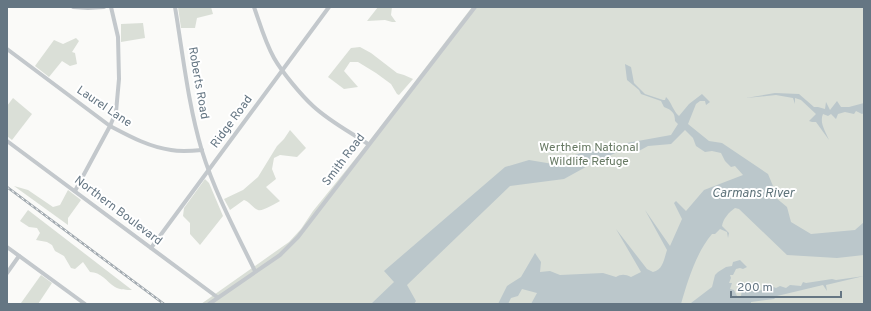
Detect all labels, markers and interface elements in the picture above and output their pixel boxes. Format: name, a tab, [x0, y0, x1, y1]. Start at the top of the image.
street label: Roberts Road	[184, 45, 212, 121]
street label: Laurel Lane	[73, 83, 135, 131]
street label: Ridge Road	[207, 92, 257, 152]
street label: Smith Road	[319, 130, 369, 190]
park label: Wertheim National Wildlife Refuge	[539, 140, 639, 170]
street label: Northern Boulevard	[71, 173, 165, 249]
water label: Carmans River	[712, 186, 795, 202]
scale bar	[731, 273, 841, 299]
text: 200 m	[737, 280, 773, 296]

